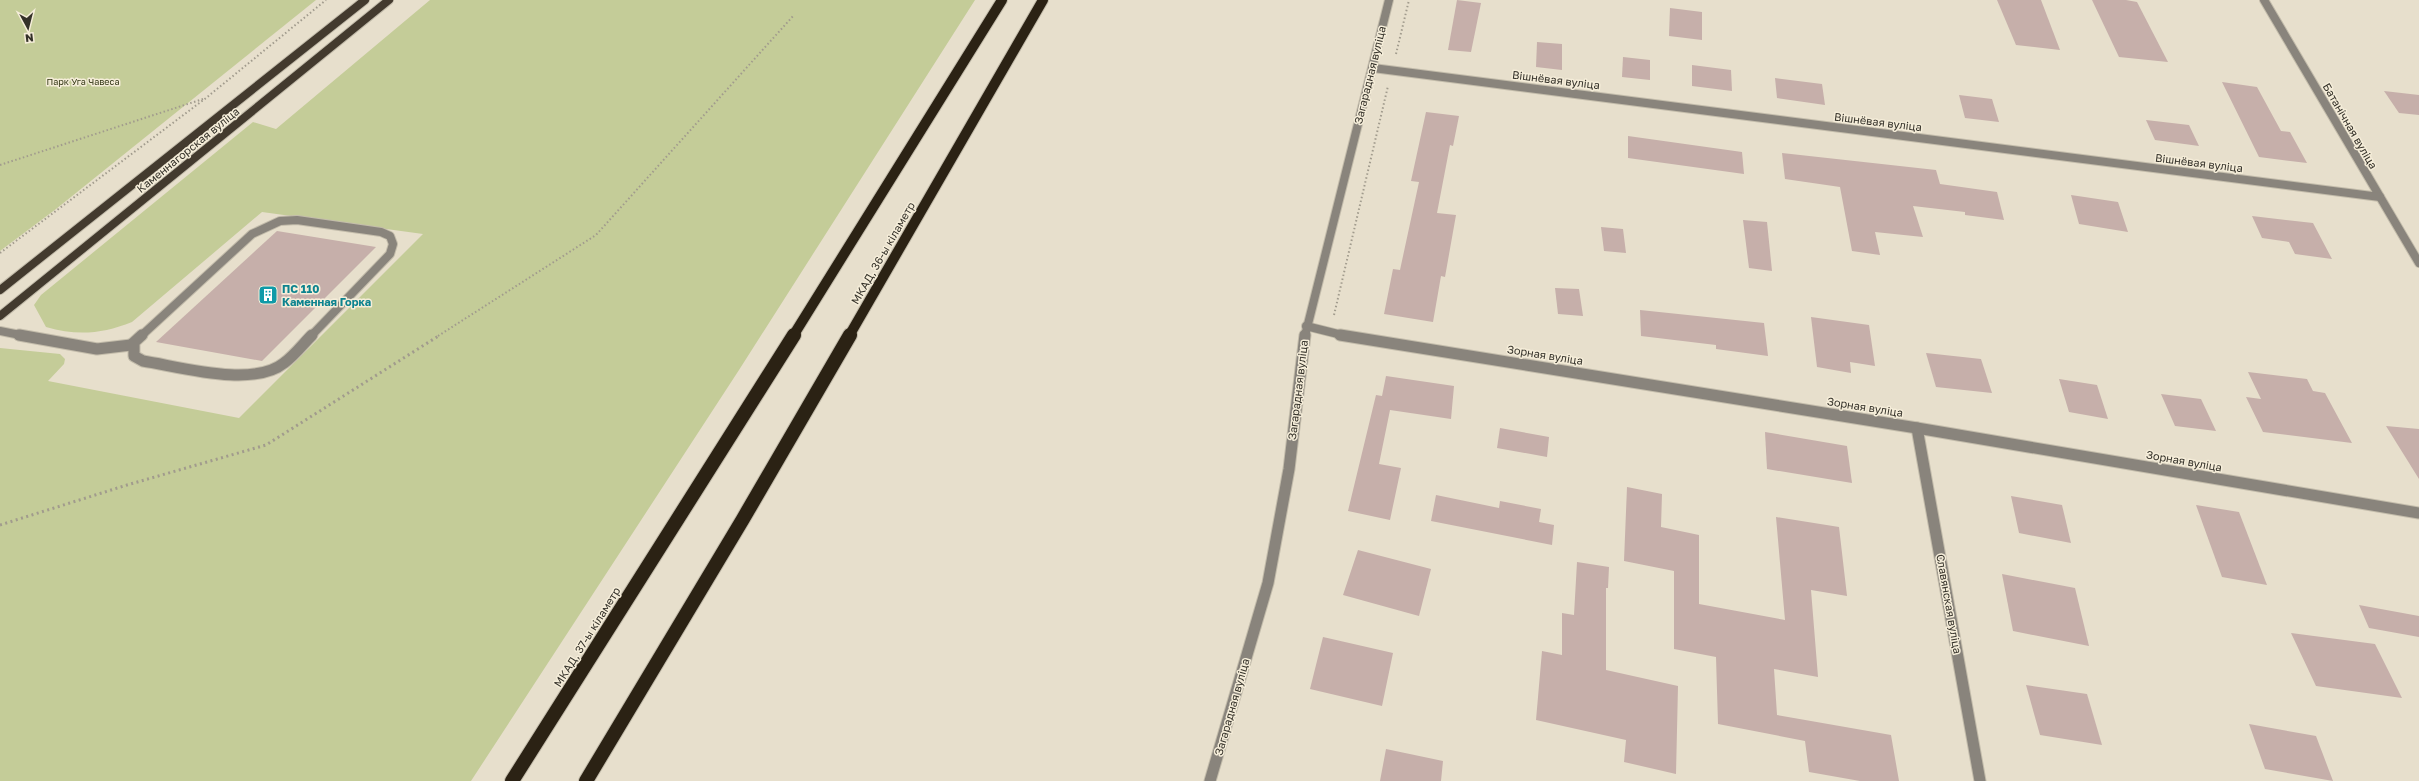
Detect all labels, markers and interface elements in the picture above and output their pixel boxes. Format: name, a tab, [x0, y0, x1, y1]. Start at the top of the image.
north arrow	[8, 8, 48, 48]
street label: Загарадная вуліца	[1351, 25, 1388, 125]
text: N	[24, 31, 34, 45]
street label: Вішнёвая вуліца	[1511, 68, 1601, 91]
park label: Парк Уга Чавеса	[46, 76, 120, 87]
street label: Батанічная вуліца	[2321, 81, 2380, 171]
street label: Каменнагорская вуліца	[134, 104, 242, 195]
street label: Вішнёвая вуліца	[1833, 110, 1923, 133]
street label: Вішнёвая вуліца	[2154, 151, 2244, 174]
street label: МКАД, 36-ы кіламетр	[848, 199, 917, 306]
place label: ПС 110 Каменная Горка	[282, 282, 371, 308]
building icon: ПС 110 Каменная Горка	[257, 284, 279, 306]
street label: Загарадная вуліца	[1285, 339, 1310, 441]
street label: Зорная вуліца	[1506, 342, 1584, 367]
street label: Зорная вуліца	[1826, 394, 1904, 419]
street label: Зорная вуліца	[2145, 447, 2223, 474]
street label: Славянская вуліца	[1934, 553, 1965, 655]
street label: МКАД, 37-ы кіламетр	[551, 584, 623, 689]
street label: Загарадная вуліца	[1211, 657, 1252, 757]

